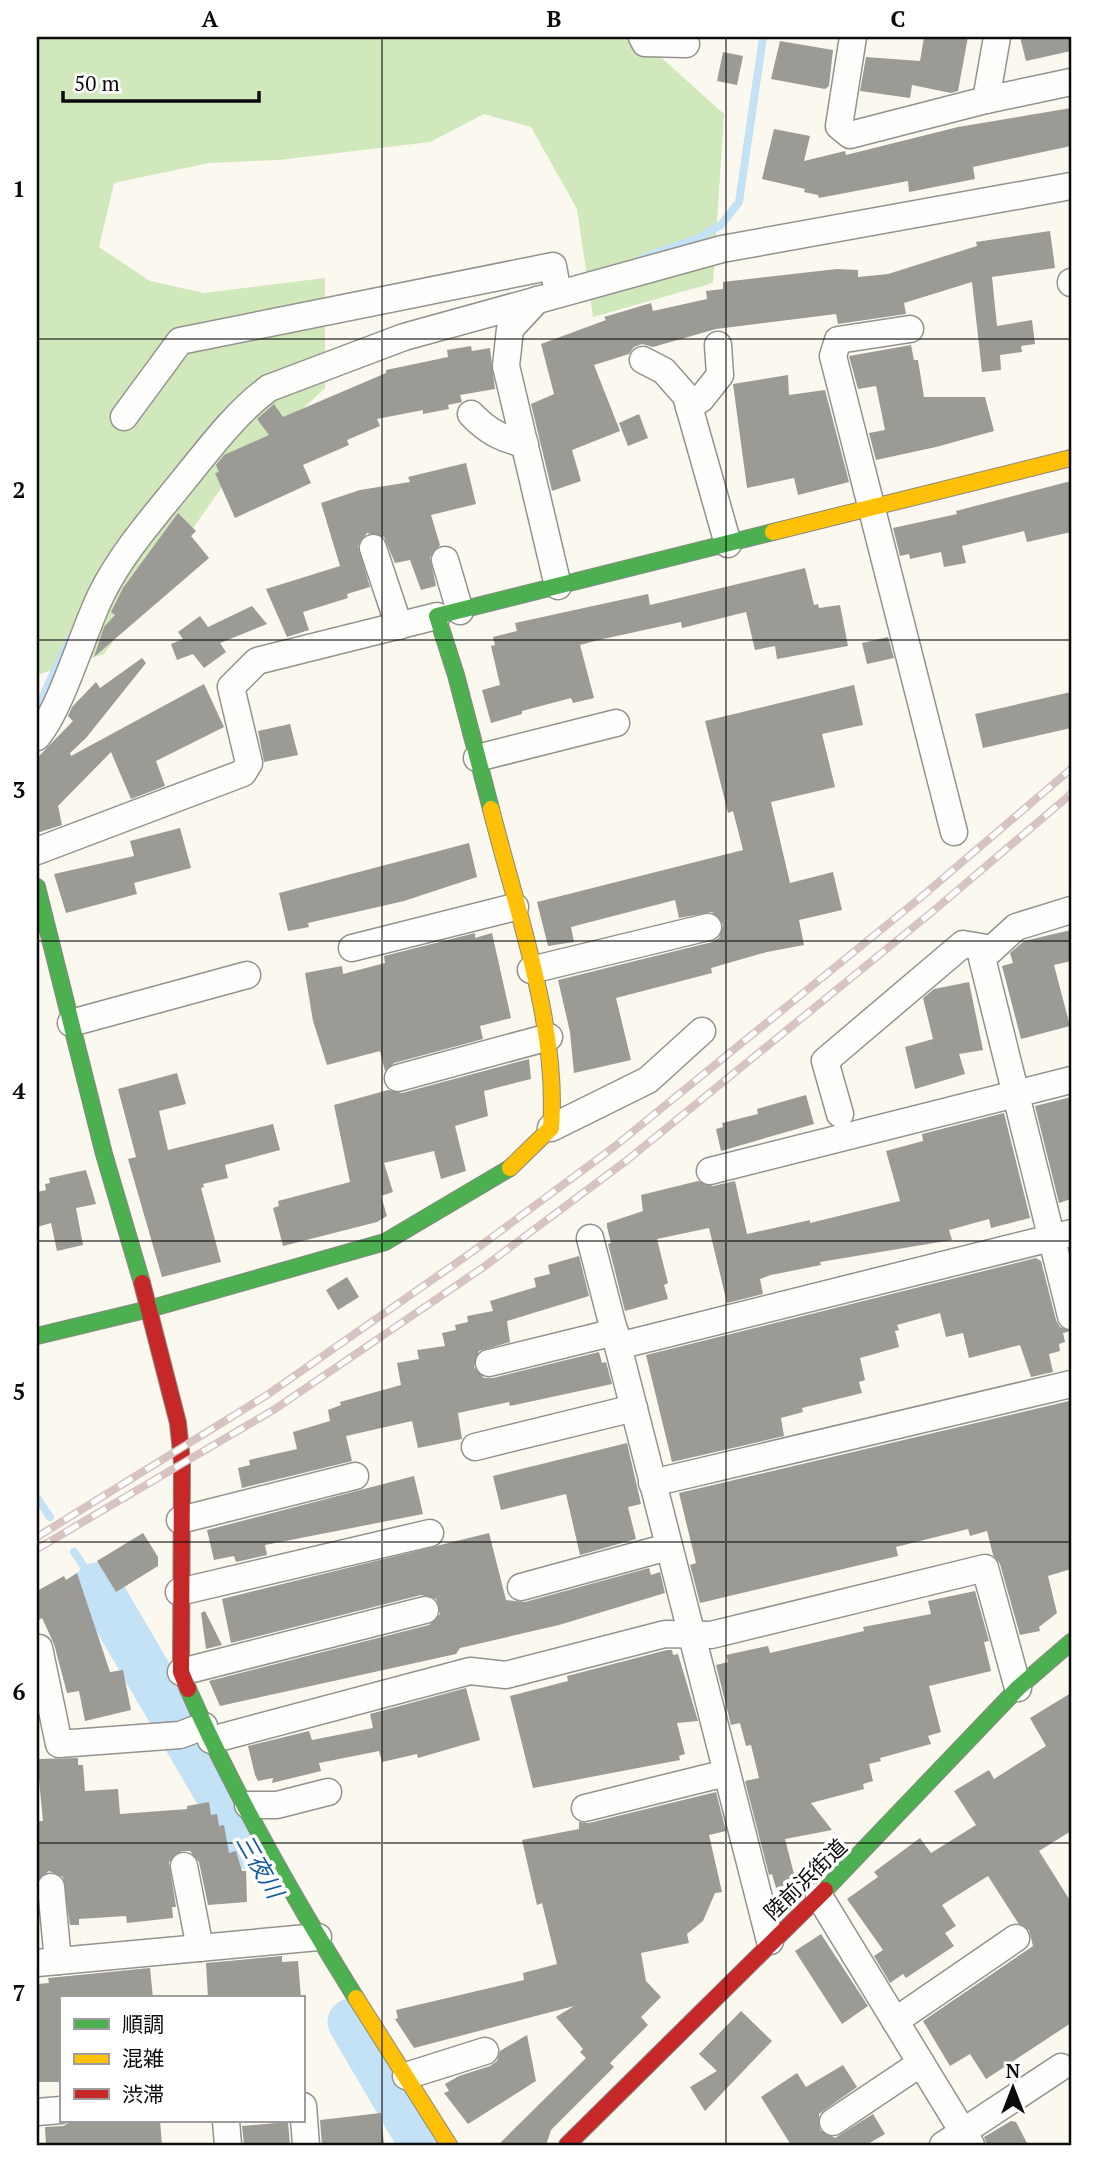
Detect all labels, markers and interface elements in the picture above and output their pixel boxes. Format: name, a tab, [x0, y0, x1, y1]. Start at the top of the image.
text: A	[202, 3, 219, 34]
text: B	[547, 3, 562, 34]
text: C	[891, 3, 906, 34]
scale bar	[63, 60, 259, 104]
text: 50 m	[74, 69, 120, 97]
text: 1	[13, 173, 26, 204]
text: 2	[13, 474, 26, 505]
text: 3	[13, 774, 26, 805]
text: 4	[13, 1075, 26, 1106]
text: 5	[13, 1376, 26, 1407]
text: 6	[13, 1676, 26, 1707]
water label: 三夜川	[229, 1828, 292, 1906]
street label: 陸前浜街道	[758, 1832, 852, 1926]
text: 7	[13, 1977, 26, 2008]
legend	[60, 1996, 304, 2122]
text: 順調	[122, 2010, 164, 2038]
text: 混雑	[122, 2044, 164, 2072]
north arrow	[978, 2052, 1048, 2122]
text: N	[1006, 2058, 1021, 2083]
text: 渋滞	[122, 2080, 164, 2108]

